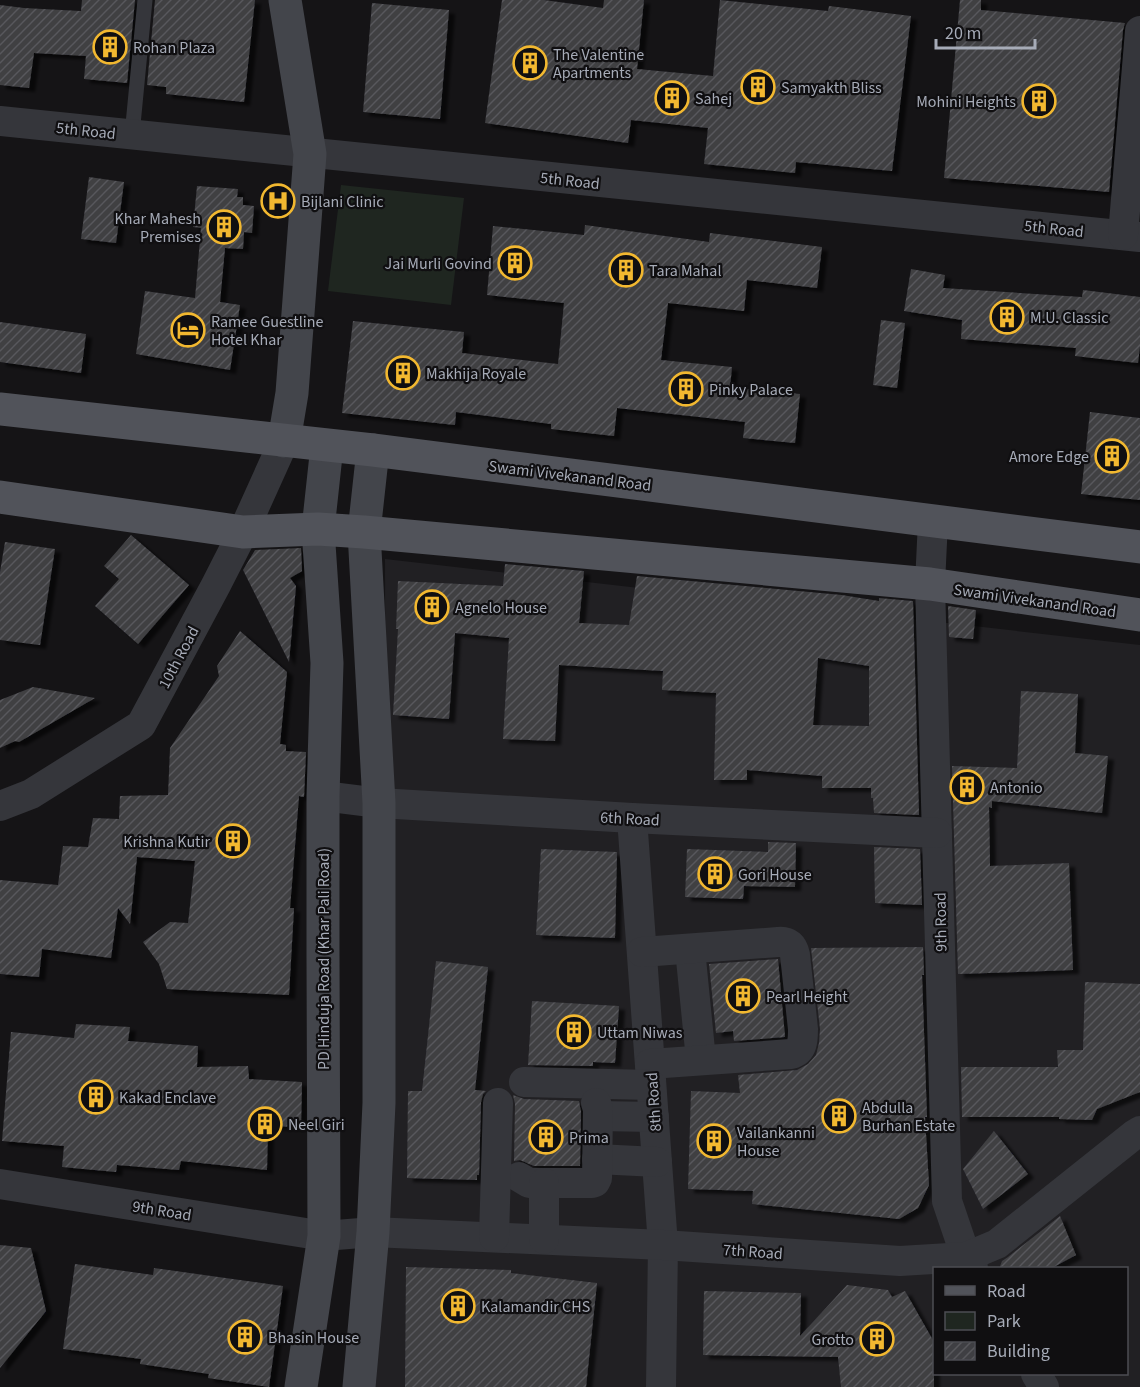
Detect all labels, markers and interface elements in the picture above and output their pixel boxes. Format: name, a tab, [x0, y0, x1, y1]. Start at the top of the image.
scale bar	[936, 12, 1035, 50]
text: 20 m	[945, 21, 981, 46]
building icon: Rohan Plaza	[92, 29, 128, 65]
place label: Rohan Plaza	[133, 37, 215, 59]
place label: The Valentine Apartments	[553, 44, 644, 84]
building icon: The Valentine Apartments	[512, 45, 548, 81]
building icon: Samyakth Bliss	[740, 69, 776, 105]
place label: Samyakth Bliss	[781, 77, 882, 99]
building icon: Sahej	[654, 80, 690, 116]
building icon: Mohini Heights	[1021, 83, 1057, 119]
place label: Sahej	[695, 88, 732, 110]
place label: Mohini Heights	[916, 91, 1016, 113]
street label: 5th Road	[55, 117, 117, 145]
street label: 5th Road	[539, 167, 601, 195]
hospital icon: Bijlani Clinic	[260, 183, 296, 219]
place label: Bijlani Clinic	[301, 191, 383, 213]
place label: Khar Mahesh Premises	[114, 208, 201, 248]
building icon: Khar Mahesh Premises	[206, 209, 242, 245]
street label: 5th Road	[1023, 215, 1085, 243]
building icon: Jai Murli Govind	[497, 245, 533, 281]
building icon: Tara Mahal	[608, 252, 644, 288]
place label: Jai Murli Govind	[385, 253, 492, 275]
place label: Tara Mahal	[649, 260, 721, 282]
building icon: M.U. Classic	[989, 299, 1025, 335]
place label: M.U. Classic	[1030, 307, 1108, 329]
place label: Ramee Guestline Hotel Khar	[211, 311, 324, 351]
hotel icon: Ramee Guestline Hotel Khar	[170, 312, 206, 348]
building icon: Makhija Royale	[385, 355, 421, 391]
place label: Makhija Royale	[426, 363, 526, 385]
building icon: Pinky Palace	[668, 371, 704, 407]
place label: Pinky Palace	[709, 379, 793, 401]
building icon: Amore Edge	[1094, 438, 1130, 474]
place label: Amore Edge	[1009, 446, 1089, 468]
street label: Swami Vivekanand Road	[487, 455, 652, 497]
street label: Swami Vivekanand Road	[952, 579, 1117, 623]
building icon: Agnelo House	[414, 589, 450, 625]
place label: Agnelo House	[455, 597, 547, 619]
street label: 10th Road	[153, 622, 204, 692]
building icon: Antonio	[949, 769, 985, 805]
place label: Antonio	[990, 777, 1043, 799]
street label: 6th Road	[600, 806, 660, 832]
building icon: Krishna Kutir	[215, 823, 251, 859]
place label: Krishna Kutir	[123, 831, 210, 853]
street label: PD Hinduja Road (Khar Pali Road)	[313, 848, 335, 1070]
building icon: Gori House	[697, 856, 733, 892]
place label: Gori House	[738, 864, 812, 886]
street label: 9th Road	[929, 892, 953, 952]
building icon: Pearl Height	[725, 978, 761, 1014]
place label: Pearl Height	[766, 986, 848, 1008]
building icon: Uttam Niwas	[556, 1014, 592, 1050]
place label: Uttam Niwas	[597, 1022, 683, 1044]
street label: 8th Road	[641, 1071, 667, 1132]
building icon: Kakad Enclave	[78, 1079, 114, 1115]
place label: Kakad Enclave	[119, 1087, 216, 1109]
place label: Abdulla Burhan Estate	[862, 1097, 955, 1137]
building icon: Abdulla Burhan Estate	[821, 1098, 857, 1134]
building icon: Neel Giri	[247, 1106, 283, 1142]
place label: Neel Giri	[288, 1114, 345, 1136]
building icon: Prima	[528, 1119, 564, 1155]
place label: Vailankanni House	[737, 1122, 815, 1162]
building icon: Vailankanni House	[696, 1123, 732, 1159]
place label: Prima	[569, 1127, 609, 1149]
street label: 9th Road	[131, 1195, 193, 1227]
street label: 7th Road	[722, 1239, 783, 1265]
legend	[933, 1267, 1128, 1375]
text: Road	[987, 1279, 1026, 1304]
building icon: Kalamandir CHS	[440, 1288, 476, 1324]
place label: Kalamandir CHS	[481, 1296, 590, 1318]
text: Park	[987, 1309, 1021, 1334]
building icon: Bhasin House	[227, 1319, 263, 1355]
building icon: Grotto	[859, 1321, 895, 1357]
place label: Bhasin House	[268, 1327, 359, 1349]
place label: Grotto	[811, 1329, 854, 1351]
text: Building	[987, 1339, 1050, 1364]

